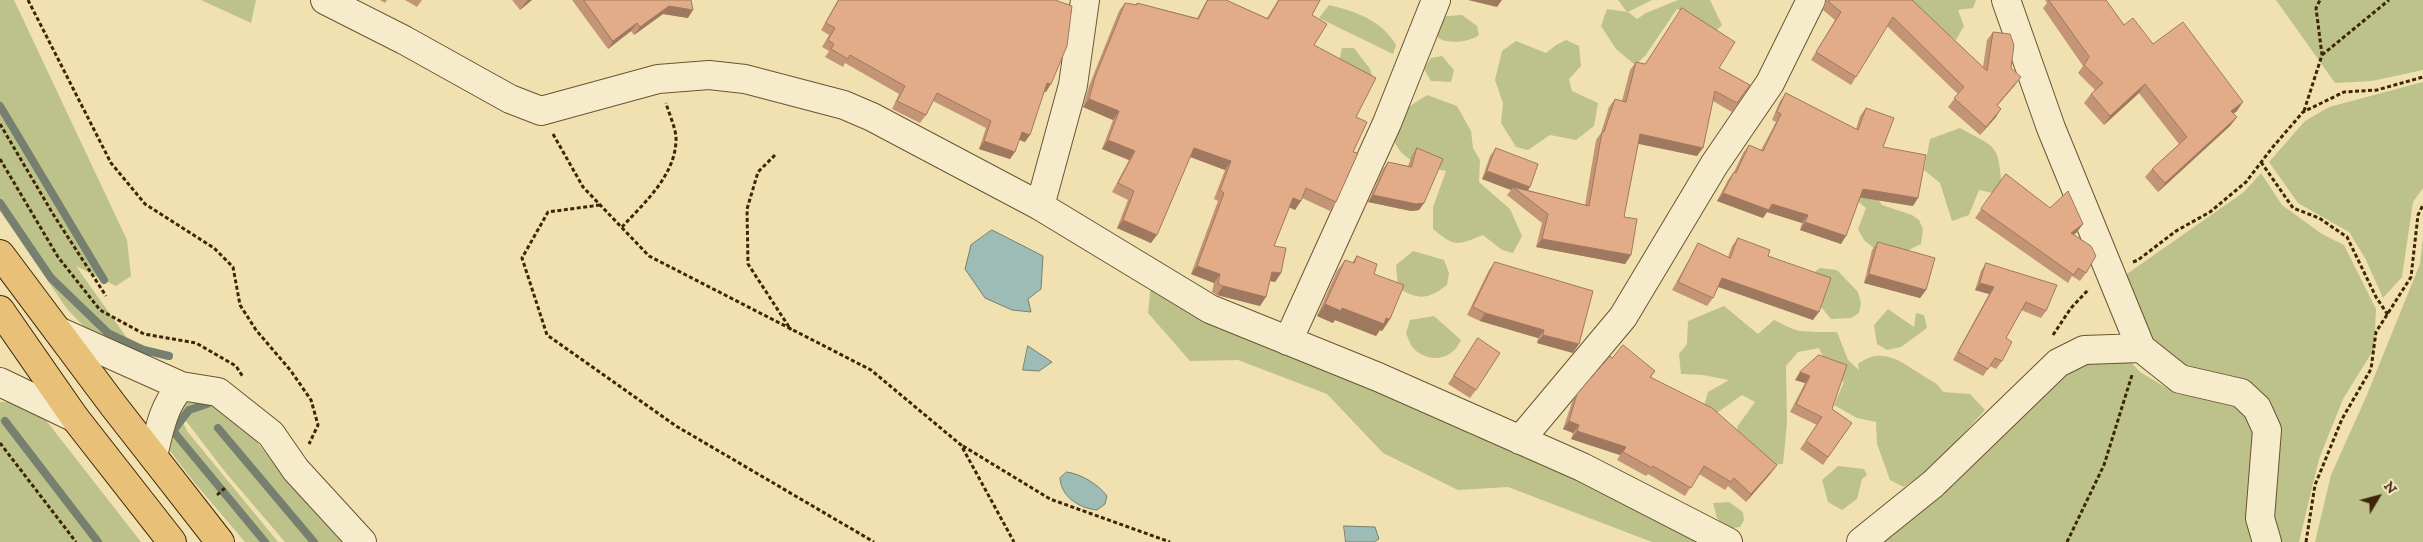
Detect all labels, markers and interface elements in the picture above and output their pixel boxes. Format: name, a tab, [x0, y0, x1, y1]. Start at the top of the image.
north arrow	[2353, 472, 2403, 522]
text: N	[2379, 478, 2401, 498]

